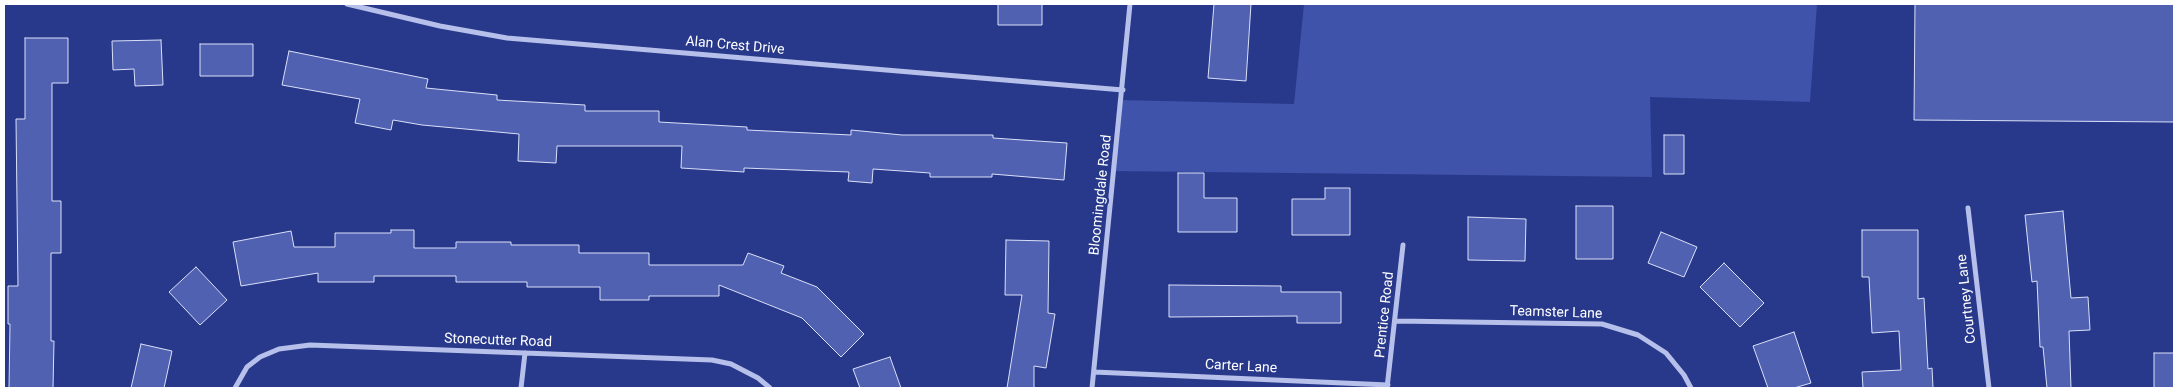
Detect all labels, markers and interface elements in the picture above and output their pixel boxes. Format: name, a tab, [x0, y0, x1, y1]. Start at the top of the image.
street label: Alan Crest Drive	[685, 33, 785, 59]
street label: Bloomingdale Road	[1086, 134, 1116, 256]
street label: Courtney Lane	[1954, 253, 1980, 345]
street label: Prentice Road	[1372, 271, 1398, 359]
street label: Teamster Lane	[1509, 303, 1603, 323]
street label: Stonecutter Road	[444, 331, 552, 351]
street label: Carter Lane	[1204, 357, 1278, 377]

